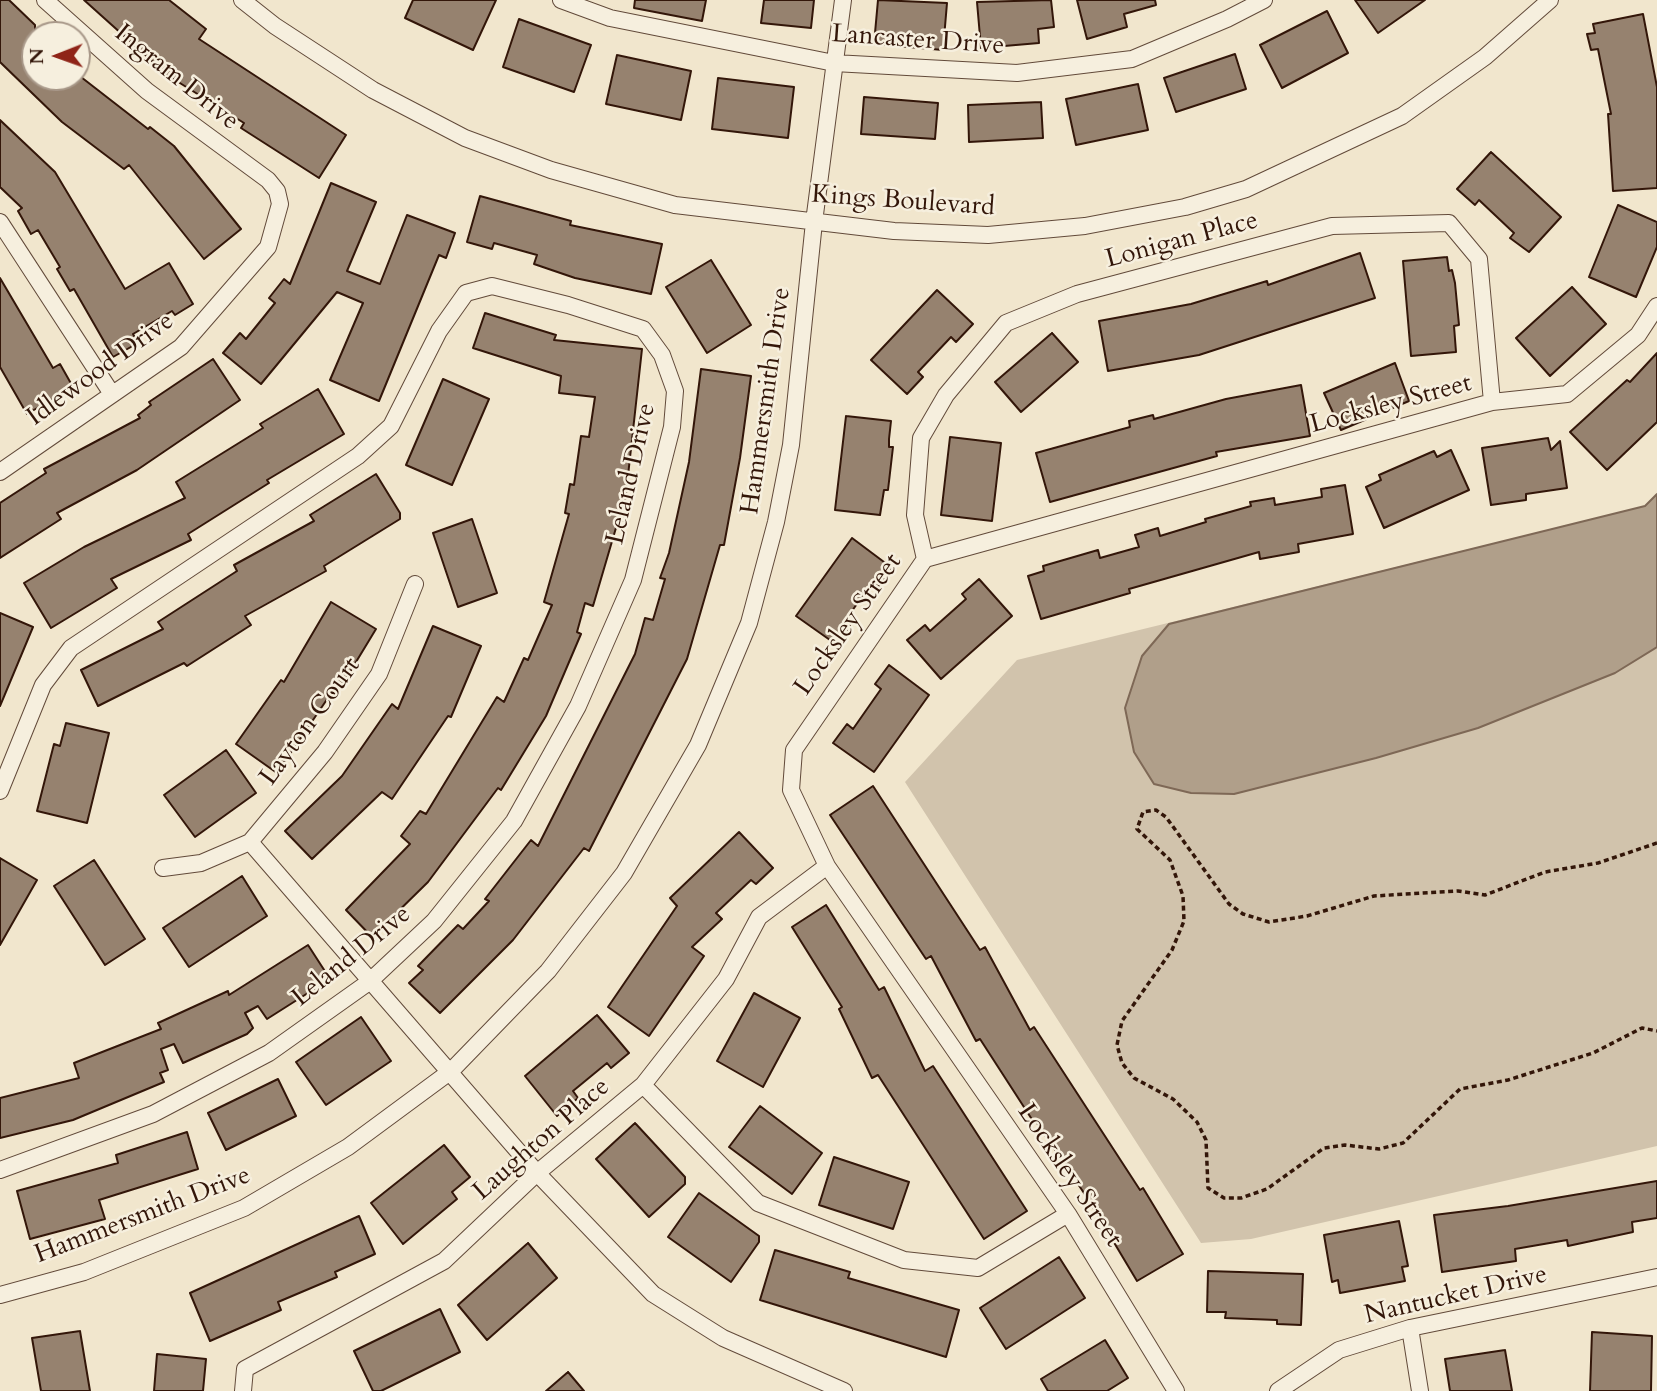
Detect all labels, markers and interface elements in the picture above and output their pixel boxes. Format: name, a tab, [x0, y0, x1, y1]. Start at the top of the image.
street label: Ingram Drive	[108, 18, 244, 138]
street label: Lancaster Drive	[831, 19, 1005, 63]
north arrow	[21, 21, 91, 91]
text: N	[24, 48, 50, 65]
street label: Kings Boulevard	[810, 180, 996, 224]
street label: Lonigan Place	[1102, 206, 1262, 276]
street label: Hammersmith Drive	[736, 286, 798, 516]
street label: Idlewood Drive	[22, 306, 180, 434]
street label: Locksley Street	[1307, 368, 1475, 442]
street label: Leland Drive	[601, 400, 663, 548]
street label: Locksley Street	[789, 548, 909, 702]
street label: Layton Court	[254, 652, 368, 792]
street label: Leland Drive	[286, 900, 418, 1014]
street label: Laughton Place	[467, 1072, 617, 1208]
street label: Locksley Street	[1010, 1098, 1128, 1254]
street label: Hammersmith Drive	[31, 1160, 255, 1272]
street label: Nantucket Drive	[1362, 1260, 1550, 1332]

